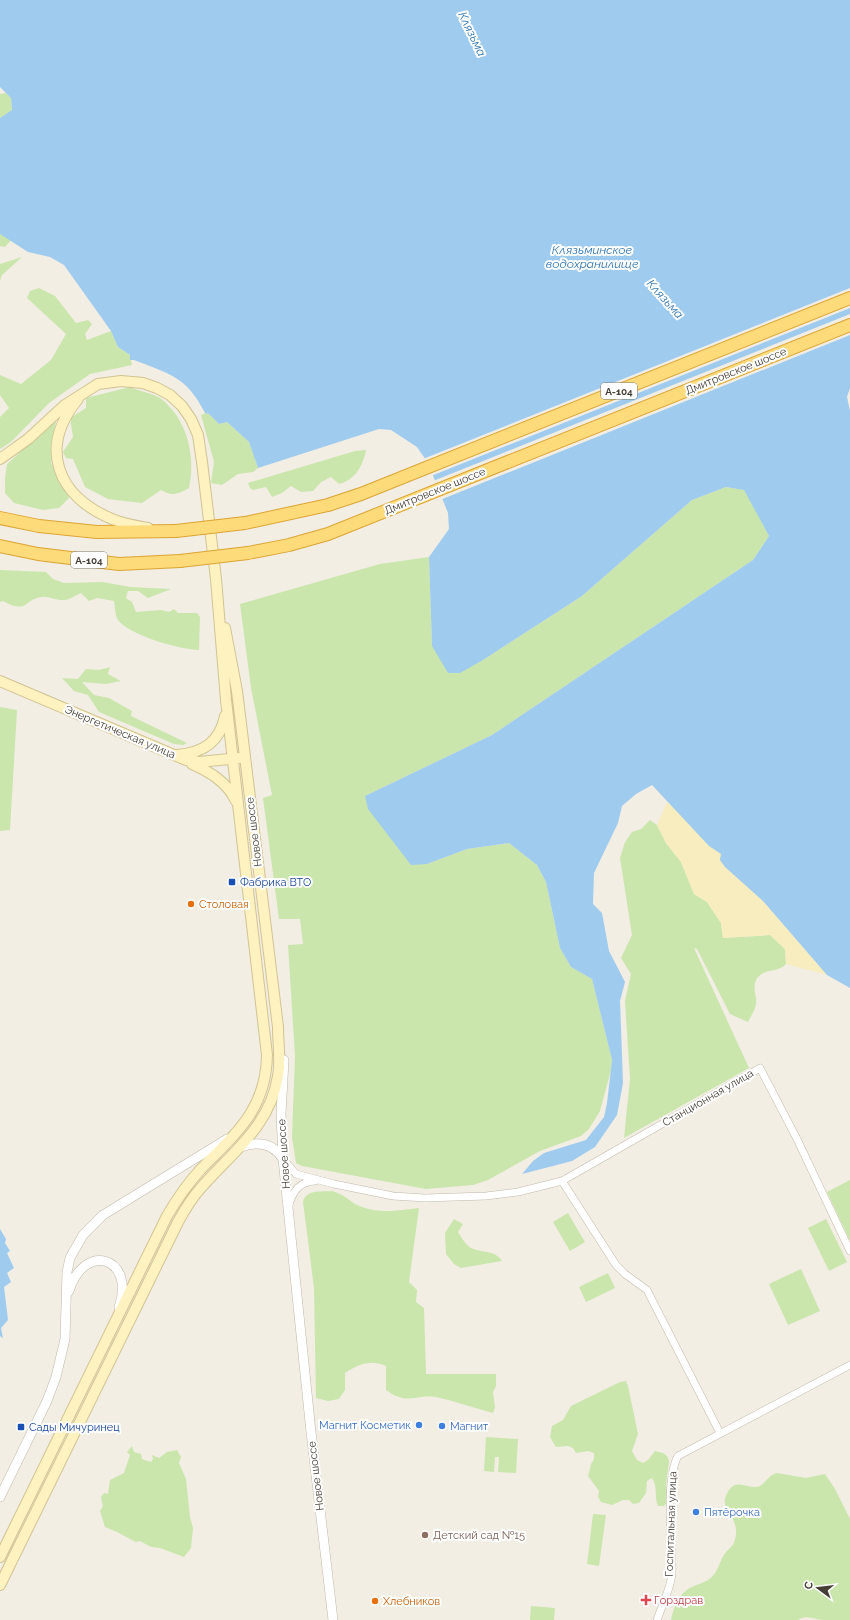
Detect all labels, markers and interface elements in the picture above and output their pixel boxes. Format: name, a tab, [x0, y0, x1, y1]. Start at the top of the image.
water label: Клязьма	[455, 9, 489, 59]
water label: Клязьминское водохранилище	[545, 243, 639, 271]
water label: Клязьма	[644, 277, 686, 321]
street label: Дмитровское шоссе	[684, 345, 789, 397]
road number: А-104	[601, 383, 637, 399]
street label: Дмитровское шоссе	[383, 465, 488, 517]
road number: А-104	[71, 552, 107, 568]
street label: Энергетическая улица	[63, 703, 177, 761]
street label: Новое шоссе	[243, 796, 265, 868]
place label: Фабрика ВТО	[240, 876, 311, 889]
marker: Фабрика ВТО	[227, 877, 237, 887]
place label: Столовая	[199, 898, 249, 911]
marker: Столовая	[186, 899, 196, 909]
street label: Станционная улица	[660, 1067, 756, 1129]
street label: Новое шоссе	[275, 1118, 293, 1189]
place label: Магнит Косметик	[319, 1419, 411, 1432]
marker: Магнит Косметик	[414, 1420, 424, 1430]
place label: Магнит	[450, 1420, 489, 1433]
place label: Сады Мичуринец	[29, 1421, 120, 1434]
marker: Магнит	[437, 1421, 447, 1431]
marker: Сады Мичуринец	[16, 1422, 26, 1432]
street label: Новое шоссе	[305, 1440, 327, 1512]
street label: Госпитальная улица	[663, 1471, 679, 1577]
place label: Пятёрочка	[704, 1506, 760, 1519]
marker: Пятёрочка	[691, 1507, 701, 1517]
place label: Детский сад №15	[433, 1529, 525, 1542]
marker: Детский сад №15	[420, 1530, 430, 1540]
north arrow	[798, 1568, 838, 1608]
text: С	[802, 1580, 816, 1591]
place label: Горздрав	[654, 1594, 703, 1607]
place label: Хлебников	[383, 1595, 440, 1608]
marker: Горздрав	[641, 1595, 651, 1605]
marker: Хлебников	[370, 1596, 380, 1606]

